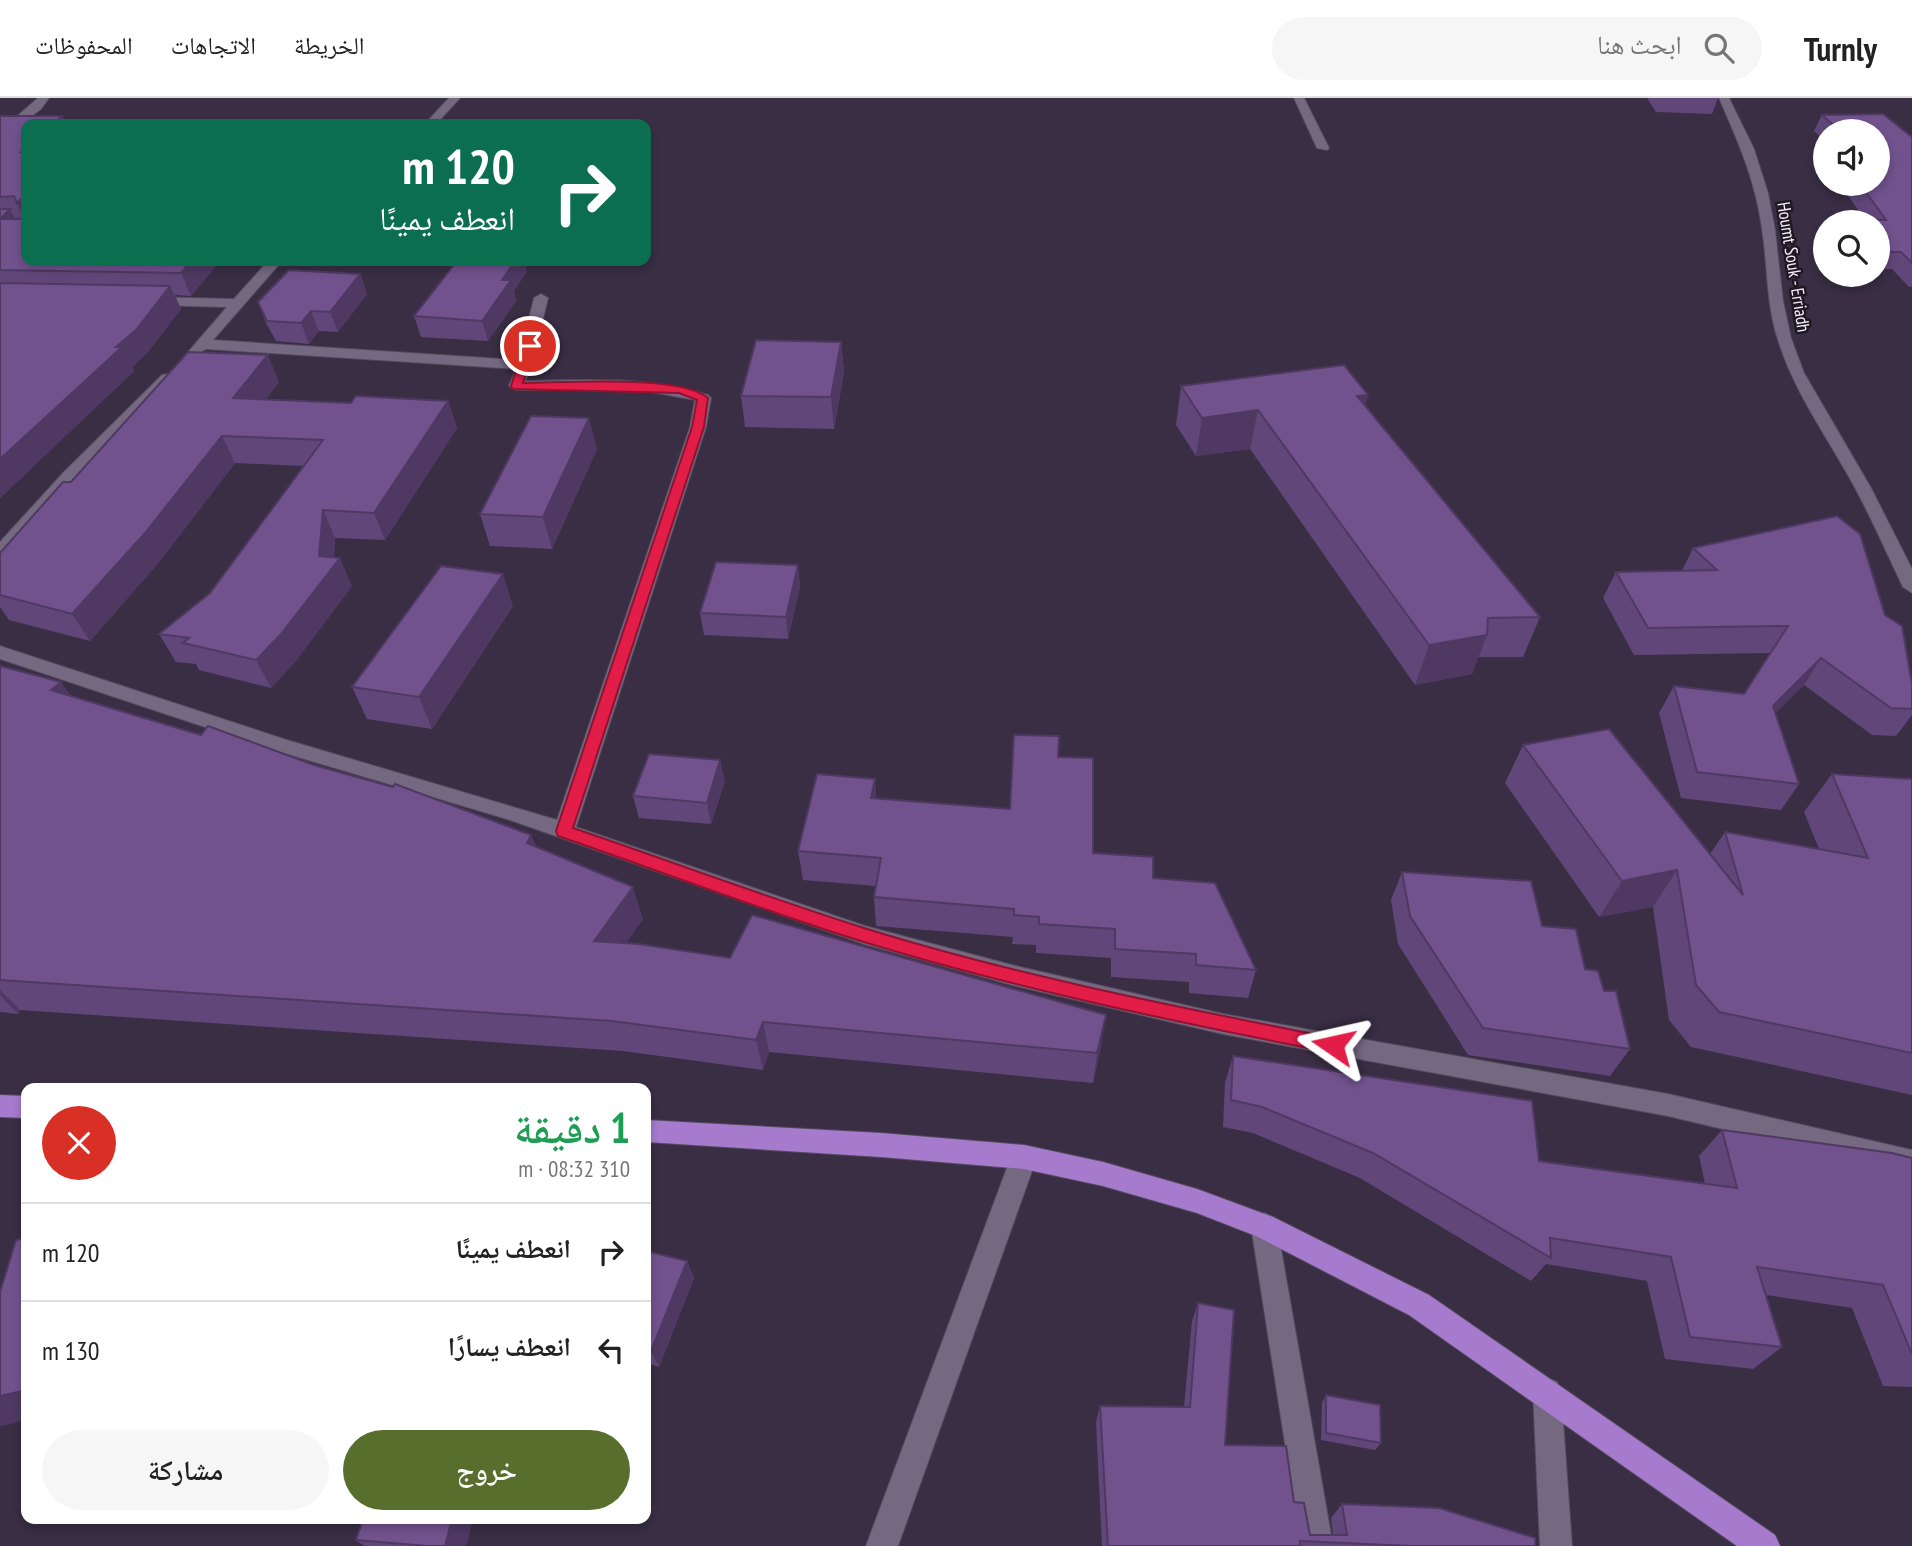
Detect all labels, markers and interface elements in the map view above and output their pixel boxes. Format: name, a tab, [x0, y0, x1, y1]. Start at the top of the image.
search box	[1272, 17, 1762, 80]
text: Turnly	[1804, 27, 1877, 70]
text: ابحث هنا	[1597, 28, 1682, 61]
icon: search	[1700, 29, 1738, 67]
text: المحفوظات	[35, 30, 133, 61]
text: الاتجاهات	[171, 30, 256, 61]
text: الخريطة	[294, 30, 365, 61]
map controls	[1813, 119, 1890, 287]
button: sound	[1813, 119, 1890, 196]
text: 120 m	[402, 134, 515, 198]
icon: right	[539, 147, 630, 238]
text: انعطف يمينًا	[379, 197, 515, 239]
street label: Houmt Souk - Erriadh	[1772, 200, 1816, 334]
button: search	[1813, 210, 1890, 287]
pin	[500, 316, 560, 376]
icon: arrive	[511, 327, 549, 365]
position arrow	[1296, 1008, 1370, 1082]
text: 1 دقيقة	[514, 1100, 630, 1155]
button: close	[42, 1106, 116, 1180]
text: 310 m · 08:32	[518, 1154, 630, 1183]
text: انعطف يمينًا	[455, 1232, 571, 1265]
icon: right	[592, 1233, 630, 1271]
text: 120 m	[42, 1236, 100, 1269]
text: انعطف يسارًا	[448, 1330, 571, 1363]
icon: left	[592, 1331, 630, 1369]
text: 130 m	[42, 1334, 100, 1367]
button: مشاركة	[42, 1430, 329, 1510]
button: خروج	[343, 1430, 630, 1510]

